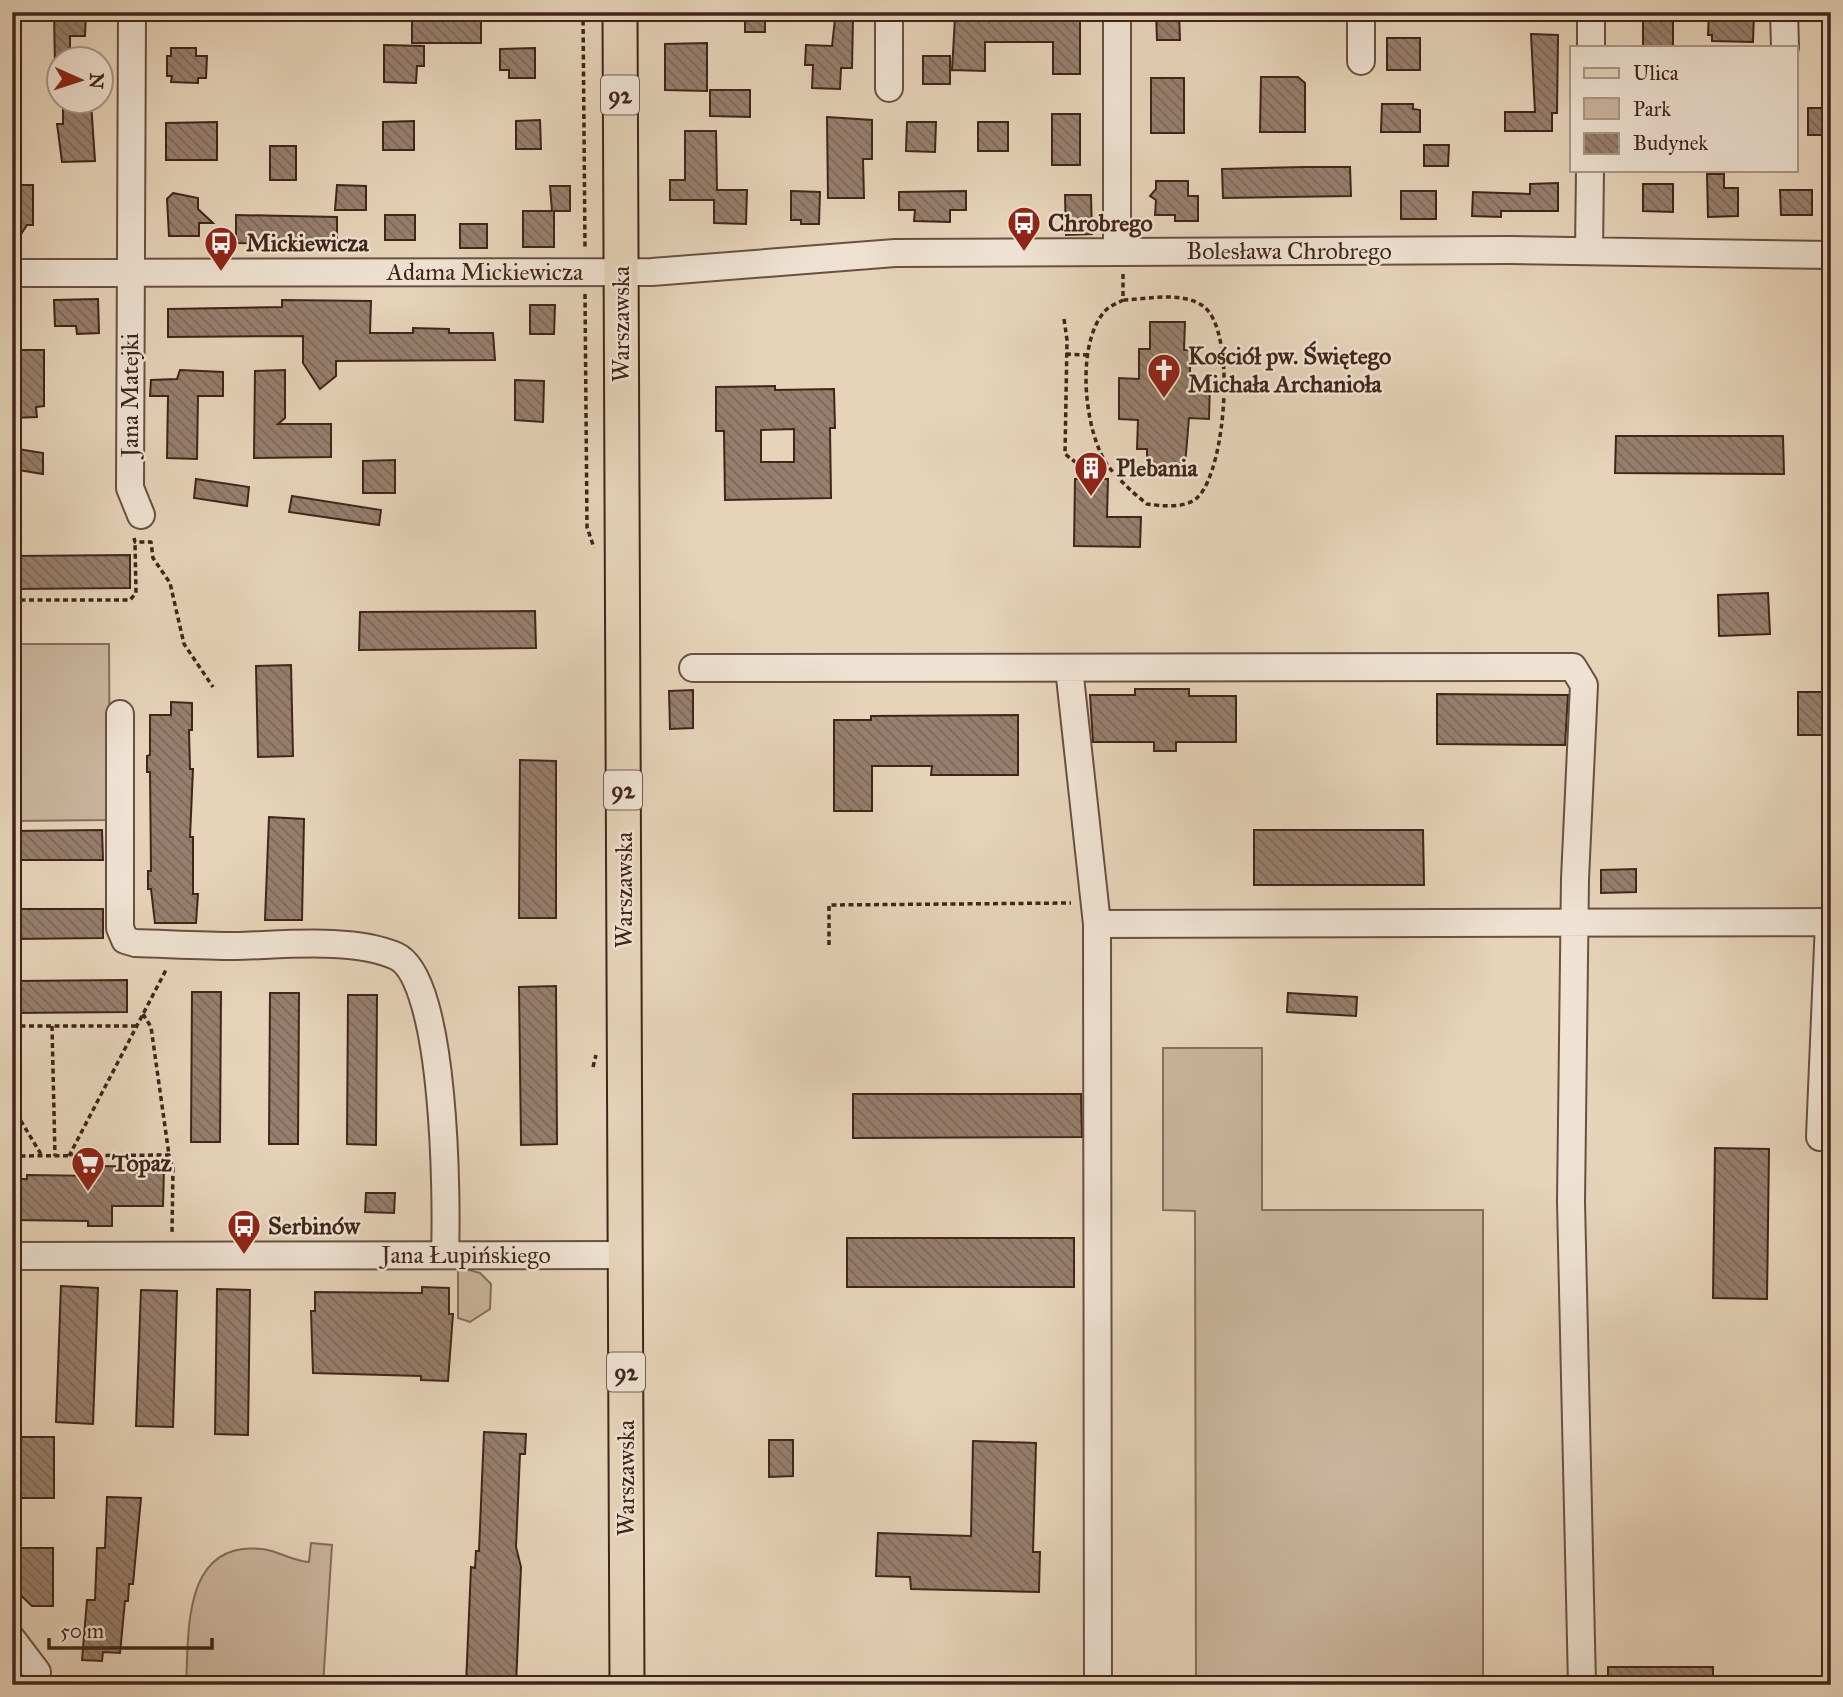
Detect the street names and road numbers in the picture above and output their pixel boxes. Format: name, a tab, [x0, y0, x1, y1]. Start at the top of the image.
road number: 92	[601, 76, 639, 114]
street label: Bolesława Chrobrego	[1186, 236, 1392, 266]
street label: Adama Mickiewicza	[386, 257, 584, 287]
street label: Warszawska	[606, 265, 636, 382]
street label: Jana Matejki	[115, 332, 145, 460]
road number: 92	[604, 770, 642, 810]
street label: Warszawska	[609, 831, 639, 948]
street label: Jana Łupińskiego	[378, 1240, 551, 1270]
road number: 92	[607, 1352, 645, 1392]
street label: Warszawska	[611, 1419, 641, 1536]

